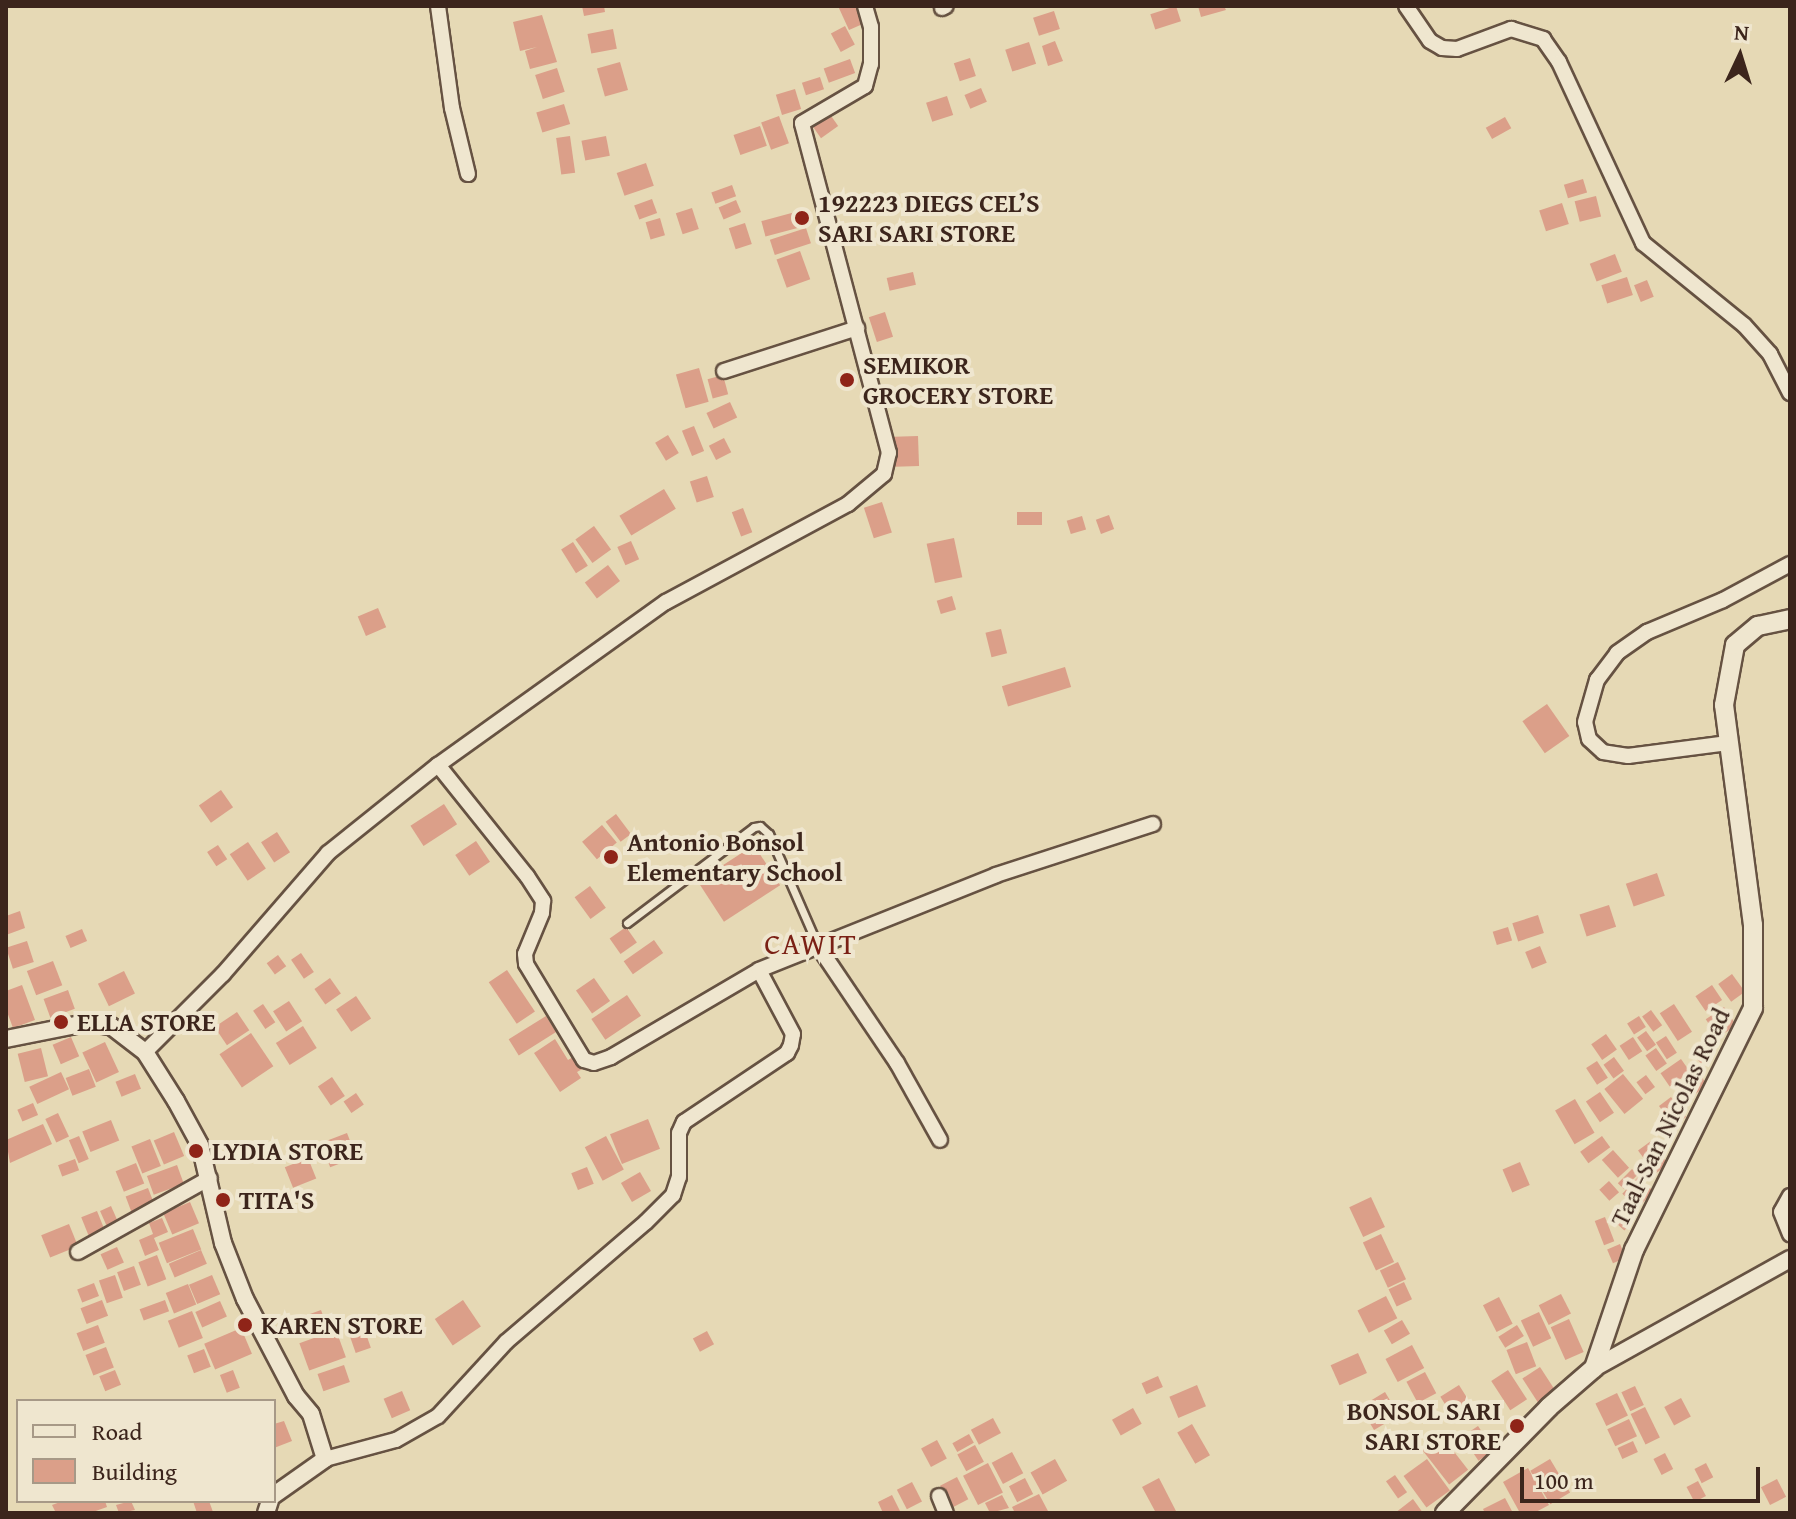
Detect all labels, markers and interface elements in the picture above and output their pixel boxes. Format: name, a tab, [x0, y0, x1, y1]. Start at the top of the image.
north arrow	[1700, 16, 1780, 96]
text: N	[1733, 16, 1750, 49]
place label: 192223 DIEGS CEL’S SARI SARI STORE	[818, 187, 1040, 248]
marker: 192223 DIEGS CEL’S SARI SARI STORE	[793, 209, 811, 227]
place label: SEMIKOR GROCERY STORE	[863, 349, 1053, 410]
marker: SEMIKOR GROCERY STORE	[838, 371, 856, 389]
place label: Antonio Bonsol Elementary School	[627, 826, 843, 888]
marker: Antonio Bonsol Elementary School	[602, 848, 620, 866]
district label: CAWIT	[764, 925, 858, 961]
street label: Taal-San Nicolas Road	[1604, 1003, 1736, 1231]
place label: ELLA STORE	[77, 1006, 216, 1038]
marker: ELLA STORE	[52, 1013, 70, 1031]
place label: LYDIA STORE	[212, 1135, 363, 1167]
marker: LYDIA STORE	[187, 1142, 205, 1160]
place label: TITA'S	[239, 1184, 314, 1216]
marker: TITA'S	[214, 1191, 232, 1209]
place label: KAREN STORE	[261, 1309, 423, 1341]
marker: KAREN STORE	[236, 1316, 254, 1334]
place label: BONSOL SARI SARI STORE	[1347, 1395, 1501, 1456]
legend	[16, 1399, 276, 1503]
text: Road	[92, 1414, 142, 1449]
marker: BONSOL SARI SARI STORE	[1508, 1417, 1526, 1435]
scale bar	[1524, 1451, 1764, 1501]
text: Building	[92, 1454, 177, 1489]
text: 100 m	[1534, 1463, 1594, 1498]

